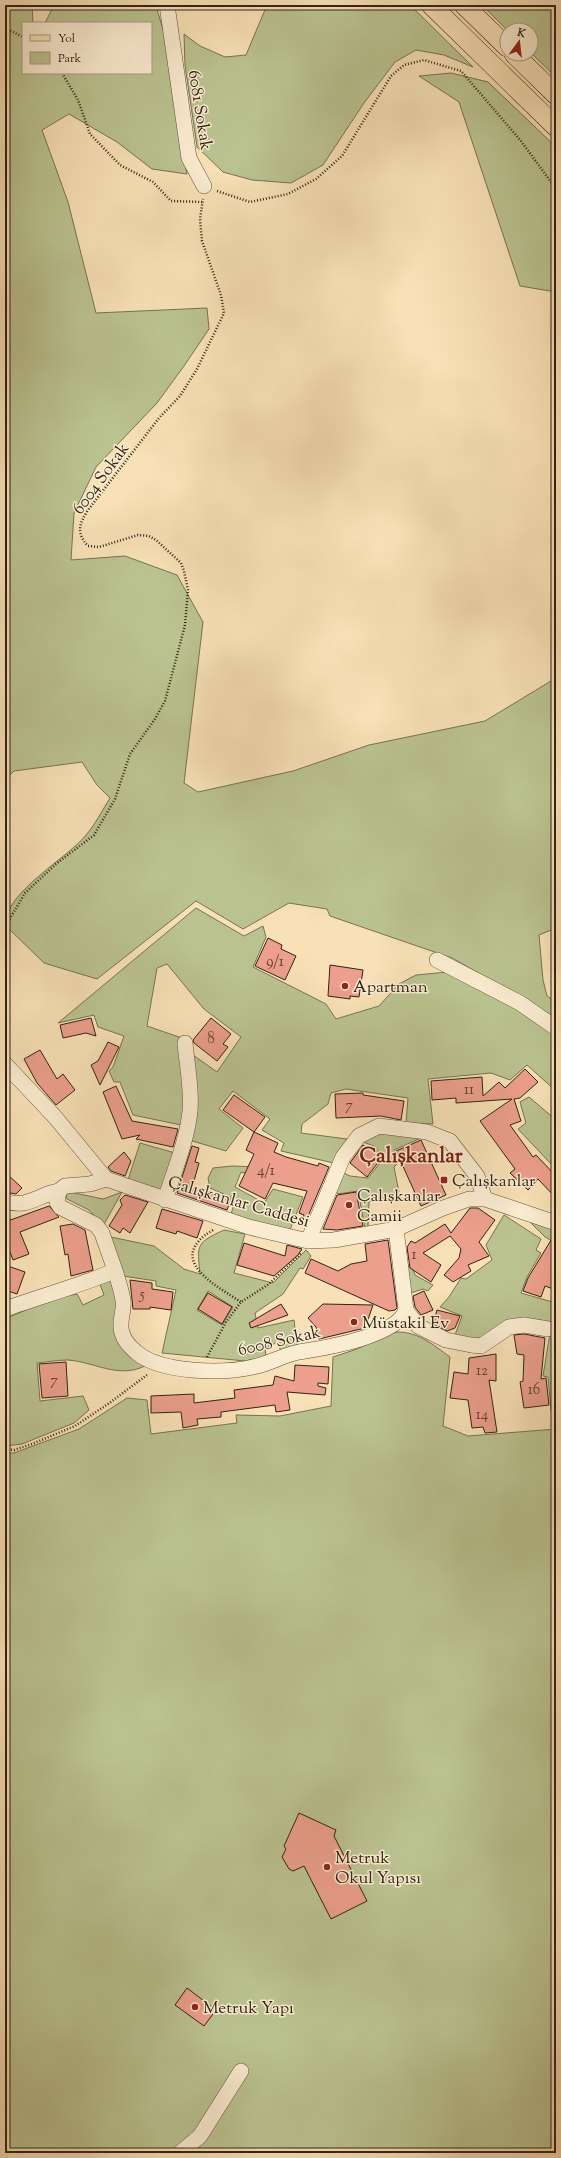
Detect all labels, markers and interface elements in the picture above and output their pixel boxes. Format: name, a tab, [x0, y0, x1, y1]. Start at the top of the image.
legend	[22, 22, 152, 74]
north arrow	[499, 22, 539, 62]
text: K	[514, 24, 527, 42]
text: Yol	[58, 30, 76, 48]
text: Park	[58, 50, 81, 68]
street label: 6081 Sokak	[181, 68, 217, 152]
street label: 6004 Sokak	[67, 438, 136, 520]
house number: 9/1	[266, 952, 284, 973]
place label: Apartman	[353, 976, 428, 1000]
marker: Apartman	[340, 981, 350, 991]
house number: 8	[207, 1029, 215, 1050]
house number: 11	[464, 1080, 474, 1101]
house number: 7	[345, 1096, 353, 1117]
district label: Çalışkanlar	[359, 1142, 463, 1172]
house number: 4/1	[257, 1161, 275, 1182]
place label: Çalışkanlar	[452, 1170, 536, 1194]
street label: Çalışkanlar Caddesi	[165, 1171, 312, 1235]
marker: Çalışkanlar	[439, 1175, 449, 1185]
place label: Çalışkanlar Camii	[357, 1185, 441, 1229]
marker: Çalışkanlar Camii	[344, 1200, 354, 1210]
house number: 1	[411, 1245, 417, 1266]
house number: 5	[138, 1285, 145, 1306]
place label: Müstakil Ev	[362, 1312, 449, 1336]
marker: Müstakil Ev	[349, 1317, 359, 1327]
street label: 6008 Sokak	[236, 1321, 323, 1363]
house number: 12	[476, 1361, 488, 1382]
house number: 7	[50, 1371, 58, 1392]
house number: 16	[528, 1380, 540, 1401]
house number: 14	[476, 1405, 489, 1426]
place label: Metruk Okul Yapısı	[335, 1847, 421, 1891]
marker: Metruk Okul Yapısı	[322, 1862, 332, 1872]
place label: Metruk Yapı	[203, 1997, 294, 2021]
marker: Metruk Yapı	[190, 2002, 200, 2012]

